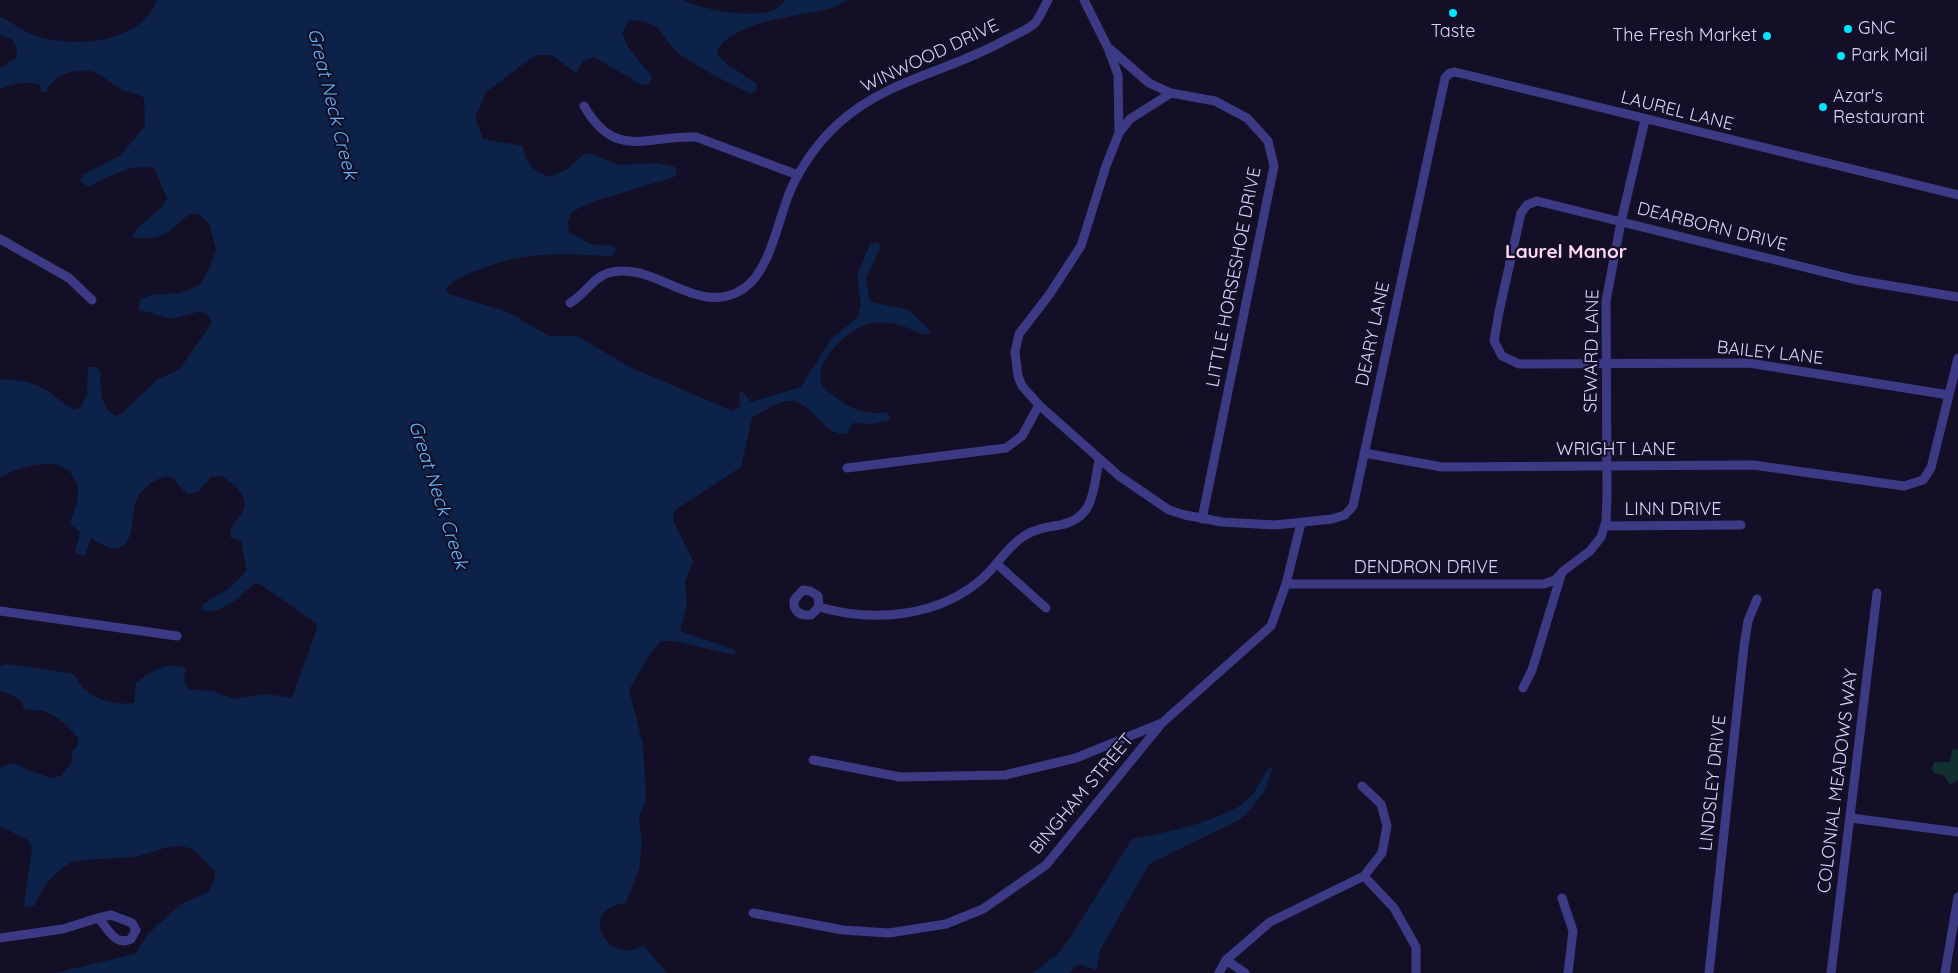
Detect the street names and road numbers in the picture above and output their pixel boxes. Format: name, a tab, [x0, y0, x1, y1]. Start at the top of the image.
street label: WINWOOD DRIVE	[858, 15, 1002, 97]
street label: LAUREL LANE	[1618, 87, 1736, 135]
street label: LITTLE HORSESHOE DRIVE	[1202, 165, 1266, 389]
street label: DEARBORN DRIVE	[1635, 198, 1789, 256]
street label: DEARY LANE	[1351, 280, 1395, 388]
street label: SEWARD LANE	[1580, 289, 1604, 413]
street label: BAILEY LANE	[1716, 337, 1824, 369]
street label: WRIGHT LANE	[1556, 439, 1676, 461]
street label: LINN DRIVE	[1625, 499, 1721, 521]
street label: DENDRON DRIVE	[1354, 557, 1498, 579]
street label: COLONIAL MEADOWS WAY	[1814, 668, 1862, 894]
street label: LINDSLEY DRIVE	[1695, 714, 1731, 852]
street label: BINGHAM STREET	[1025, 729, 1139, 859]

